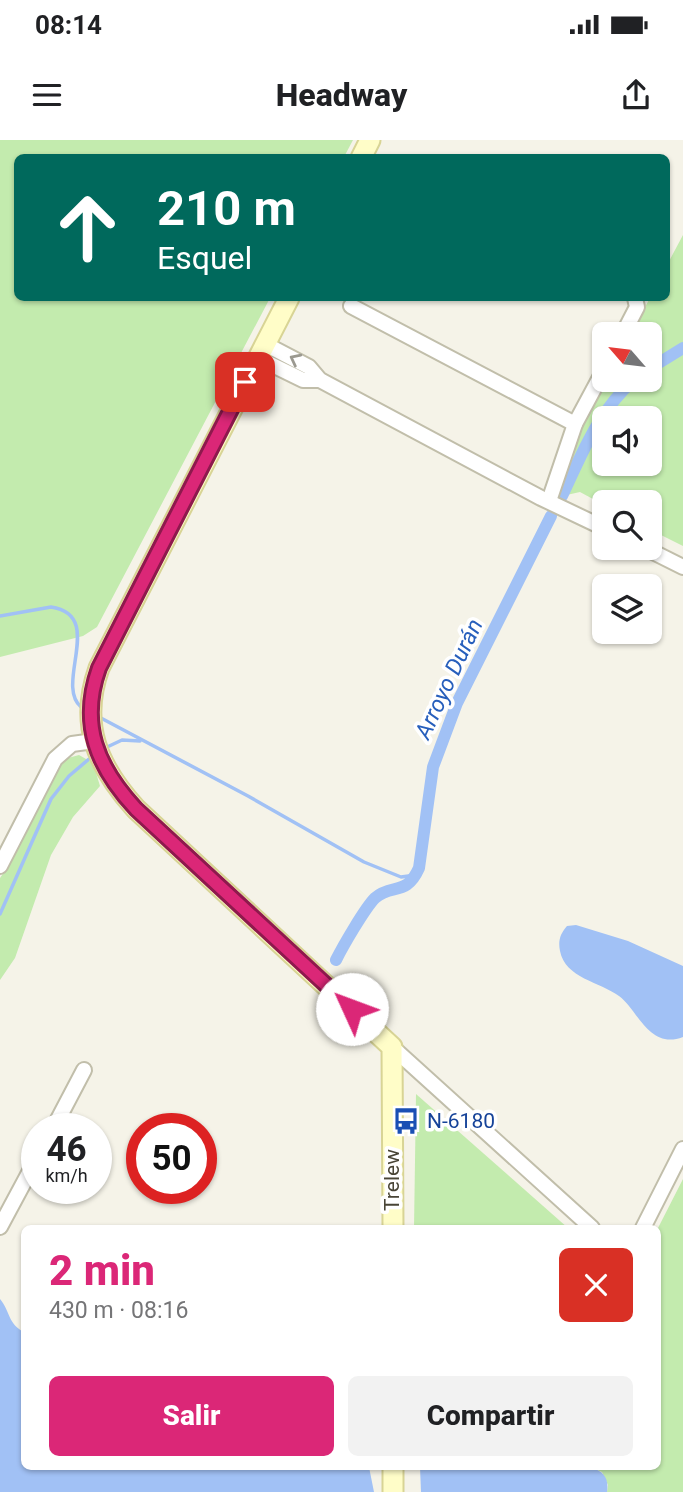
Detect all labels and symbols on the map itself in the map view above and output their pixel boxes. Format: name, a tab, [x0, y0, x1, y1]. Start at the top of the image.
north arrow	[592, 322, 662, 392]
pin	[215, 352, 275, 412]
one-way arrow	[290, 354, 302, 368]
water label: Arroyo Durán	[409, 615, 489, 744]
position arrow	[315, 972, 389, 1046]
bus stop icon: N-6180	[391, 1106, 421, 1136]
place label: N-6180	[427, 1109, 495, 1133]
speed limit sign: 50	[126, 1113, 217, 1204]
street label: Trelew	[380, 1149, 404, 1211]

